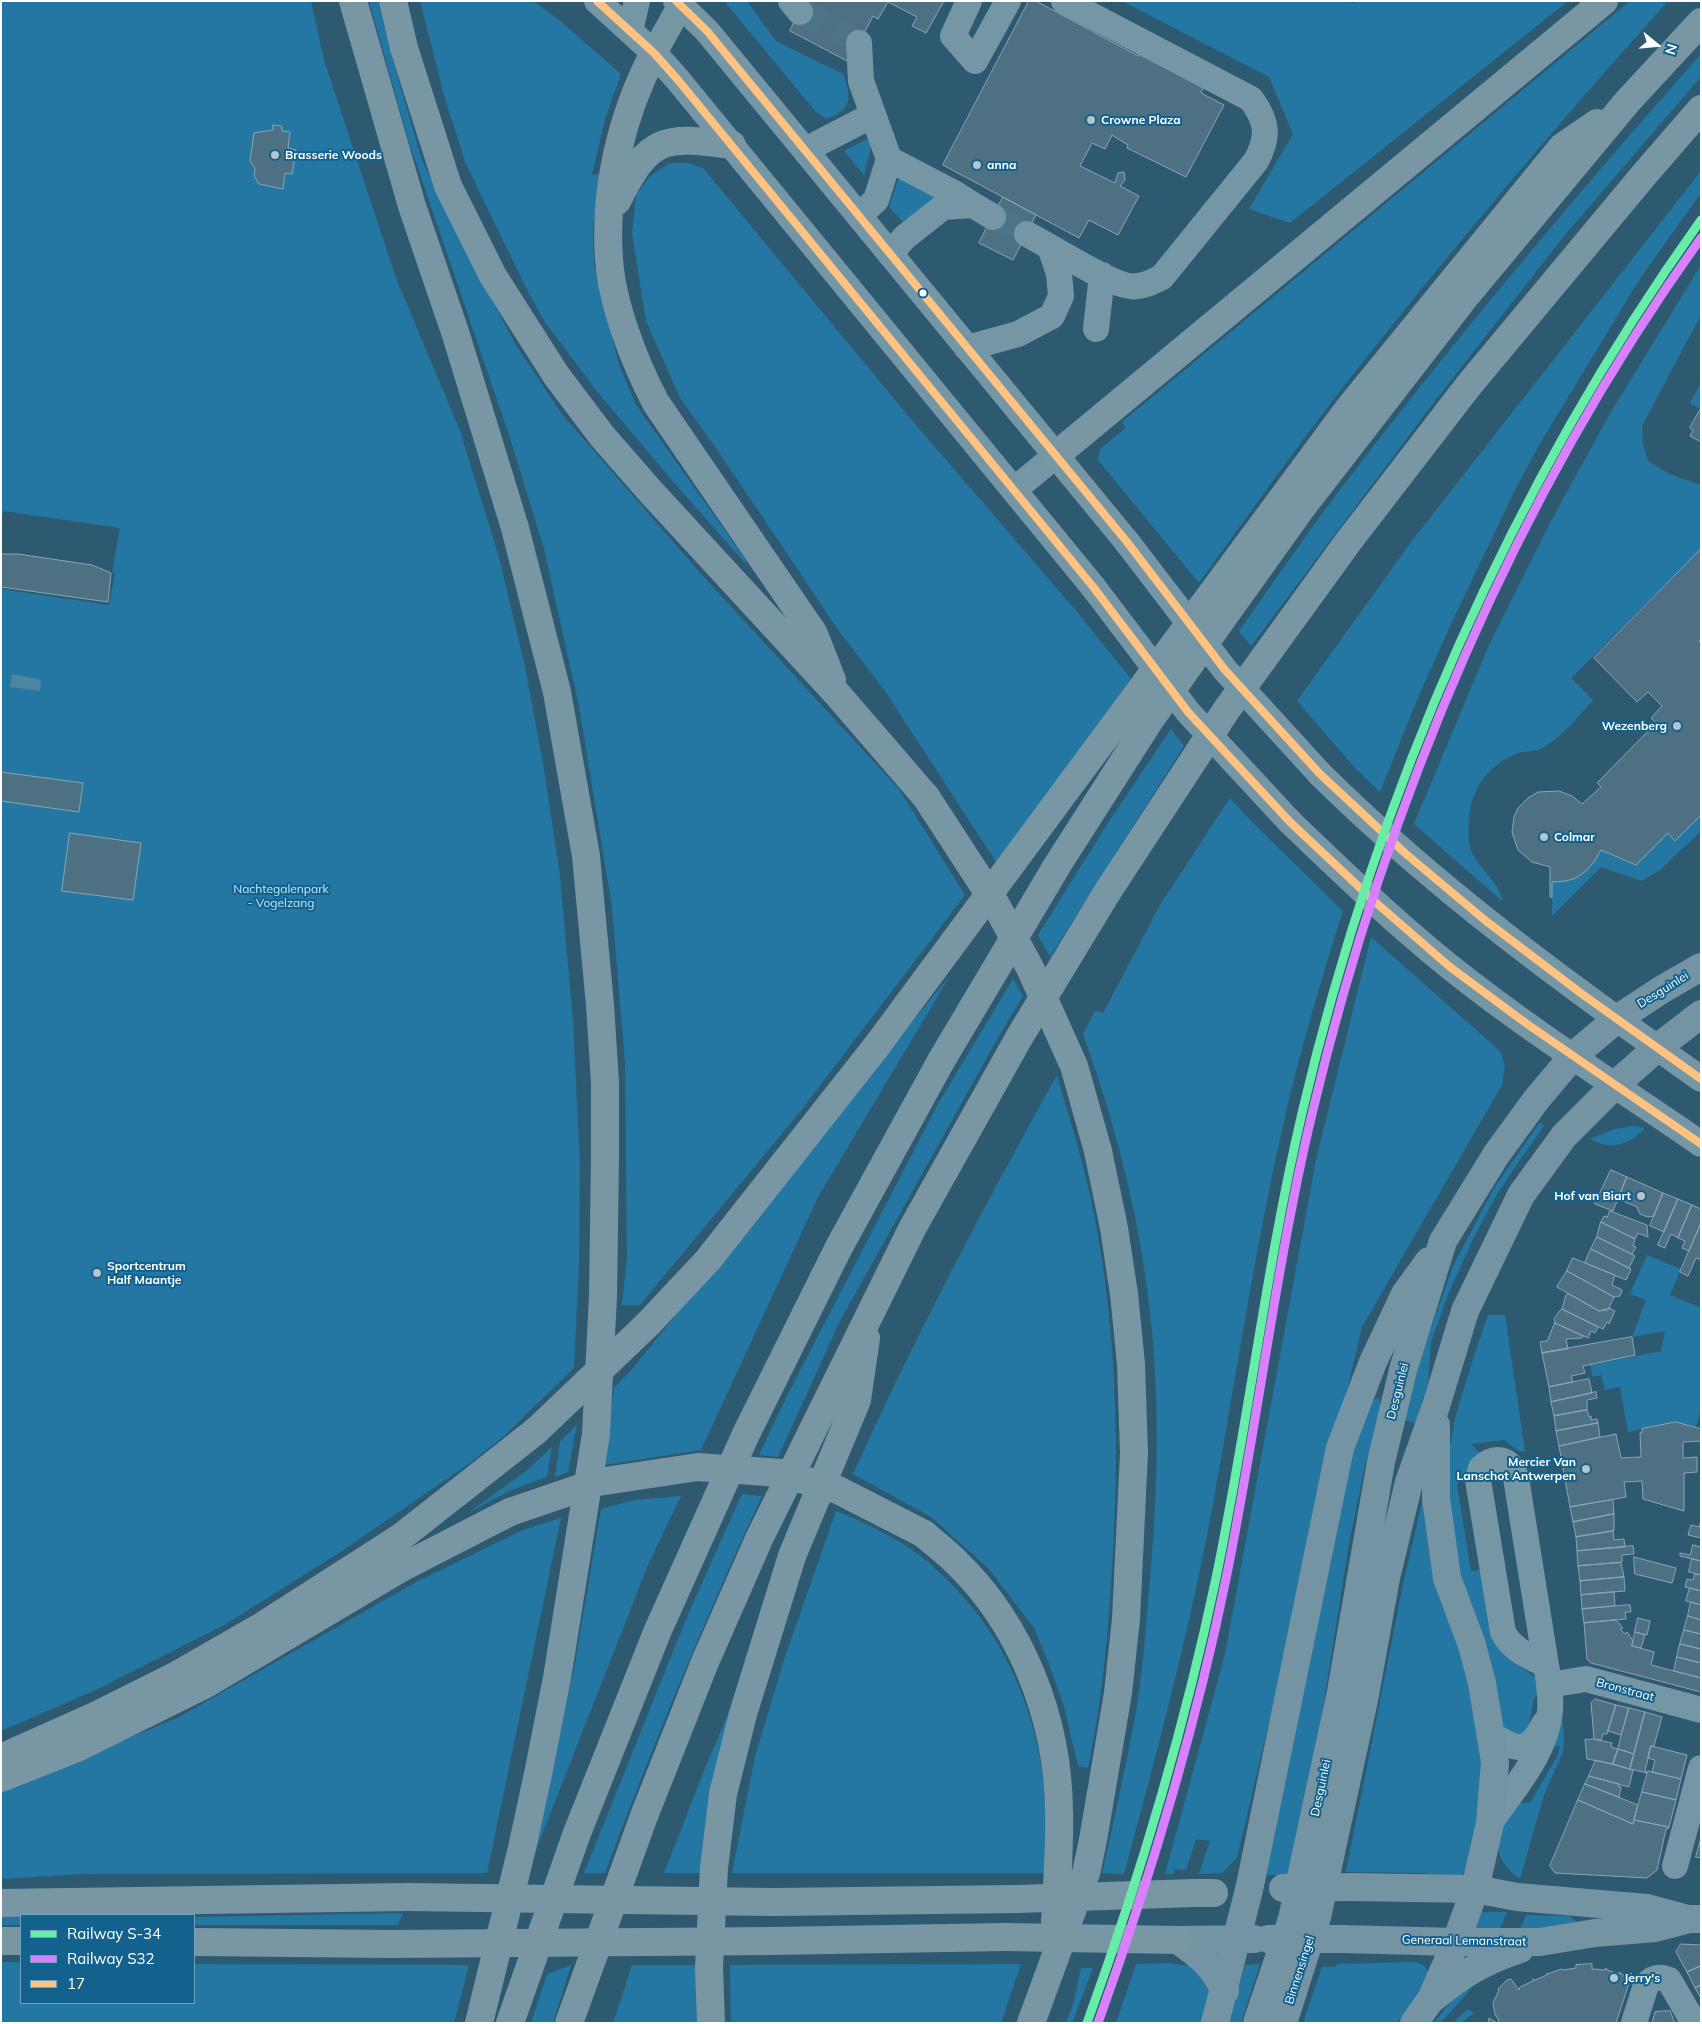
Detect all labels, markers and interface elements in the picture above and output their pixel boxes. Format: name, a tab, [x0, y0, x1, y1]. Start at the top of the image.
north arrow	[1632, 20, 1682, 70]
text: N	[1661, 42, 1682, 57]
place label: Crowne Plaza	[1101, 113, 1181, 127]
marker: Crowne Plaza	[1085, 114, 1097, 126]
place label: Brasserie Woods	[285, 148, 382, 162]
marker: Brasserie Woods	[269, 149, 281, 161]
place label: anna	[987, 158, 1016, 172]
marker: anna	[971, 159, 983, 171]
unlabelled marker	[918, 288, 928, 298]
place label: Wezenberg	[1602, 719, 1667, 733]
marker: Wezenberg	[1671, 720, 1683, 732]
place label: Colmar	[1554, 830, 1595, 844]
marker: Colmar	[1538, 831, 1550, 843]
park label: Nachtegalenpark - Vogelzang	[233, 882, 329, 910]
street label: Desguinlei	[1635, 969, 1691, 1011]
place label: Hof van Biart	[1554, 1189, 1631, 1203]
marker: Hof van Biart	[1635, 1190, 1647, 1202]
place label: Sportcentrum Half Maantje	[107, 1259, 186, 1287]
marker: Sportcentrum Half Maantje	[91, 1267, 103, 1279]
street label: Desguinlei	[1384, 1361, 1412, 1421]
place label: Mercier Van Lanschot Antwerpen	[1457, 1455, 1576, 1483]
marker: Mercier Van Lanschot Antwerpen	[1580, 1463, 1592, 1475]
street label: Bronstraat	[1594, 1675, 1656, 1705]
street label: Desguinlei	[1308, 1758, 1334, 1818]
legend	[20, 1914, 195, 2004]
text: Railway S-34	[67, 1924, 161, 1943]
street label: Generaal Lemanstraat	[1402, 1933, 1526, 1949]
street label: Binnensingel	[1282, 1934, 1318, 2006]
text: Railway S32	[67, 1949, 155, 1968]
place label: Jerry's	[1624, 1971, 1660, 1985]
marker: Jerry's	[1608, 1972, 1620, 1984]
text: 17	[67, 1974, 85, 1993]

